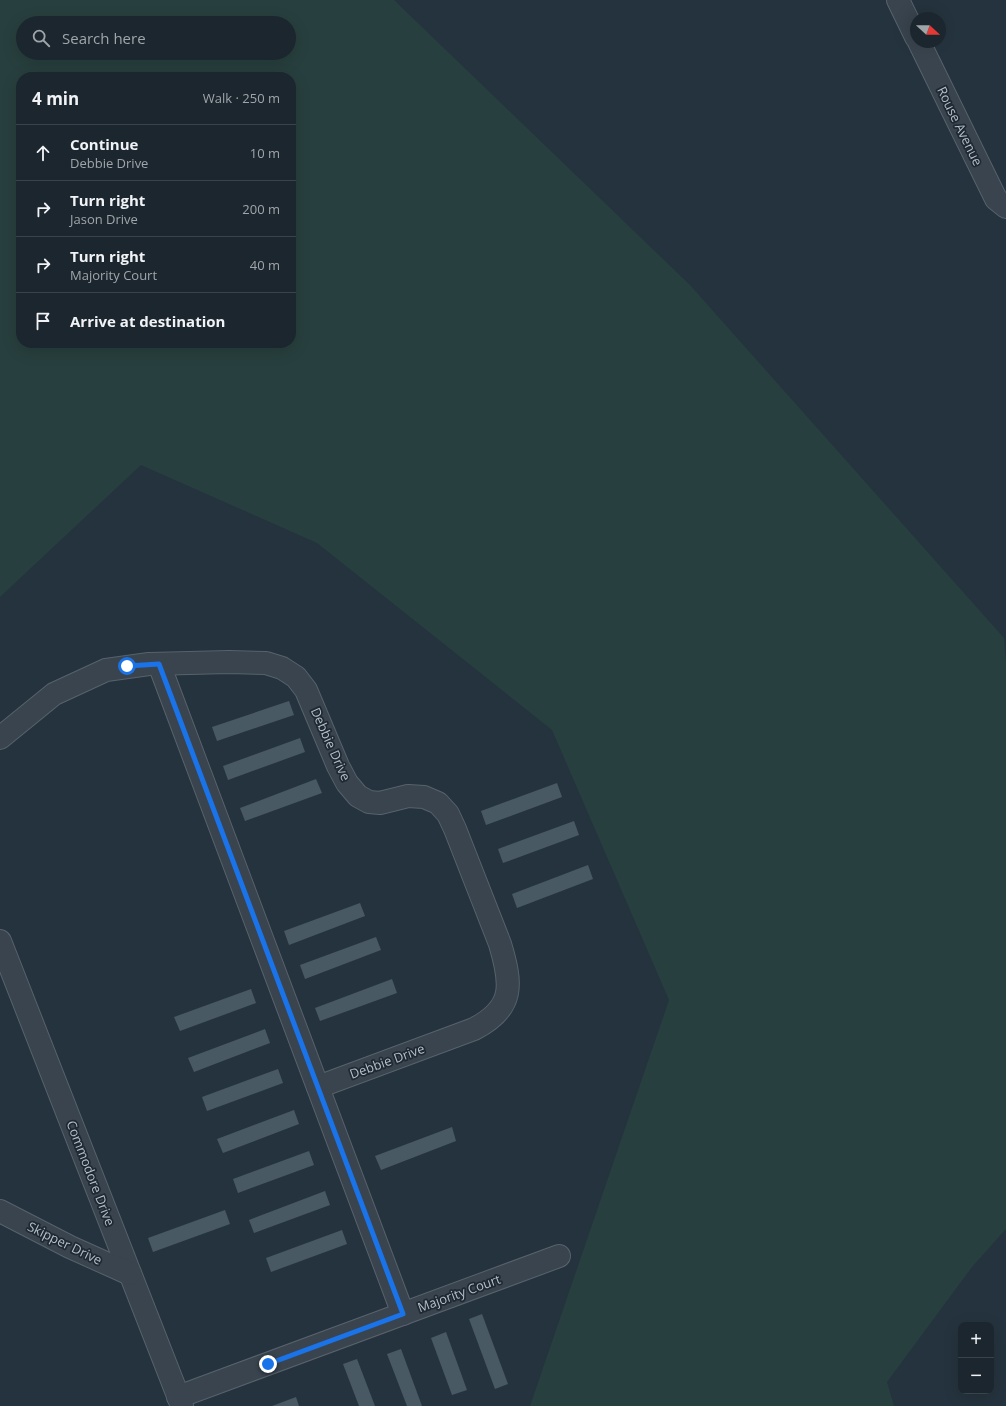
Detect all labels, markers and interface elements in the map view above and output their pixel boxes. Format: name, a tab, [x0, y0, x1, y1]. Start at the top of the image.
north arrow	[910, 12, 946, 48]
search box	[16, 16, 296, 60]
icon: search	[30, 27, 52, 49]
text: Search here	[62, 28, 146, 48]
street label: Rouse Avenue	[933, 83, 987, 169]
text: 4 min	[32, 87, 79, 110]
text: Walk · 250 m	[203, 89, 280, 107]
text: Continue	[70, 134, 138, 154]
icon: ahead	[32, 142, 54, 164]
text: 10 m	[250, 144, 280, 162]
text: Debbie Drive	[70, 154, 148, 172]
text: Turn right	[70, 190, 145, 210]
icon: right	[32, 198, 54, 220]
text: 200 m	[242, 200, 280, 218]
text: Jason Drive	[70, 210, 138, 228]
text: Turn right	[70, 246, 145, 266]
icon: right	[32, 254, 54, 276]
text: 40 m	[250, 256, 280, 274]
text: Majority Court	[70, 266, 157, 284]
icon: arrive	[32, 310, 54, 332]
text: Arrive at destination	[70, 311, 225, 331]
route start	[118, 657, 136, 675]
street label: Debbie Drive	[307, 705, 355, 783]
street label: Debbie Drive	[347, 1039, 427, 1083]
street label: Commodore Drive	[63, 1118, 119, 1228]
street label: Skipper Drive	[25, 1217, 105, 1269]
street label: Majority Court	[415, 1270, 503, 1316]
map controls	[958, 1322, 994, 1394]
button: +	[958, 1322, 994, 1358]
route end	[259, 1355, 277, 1373]
button: −	[958, 1358, 994, 1394]

